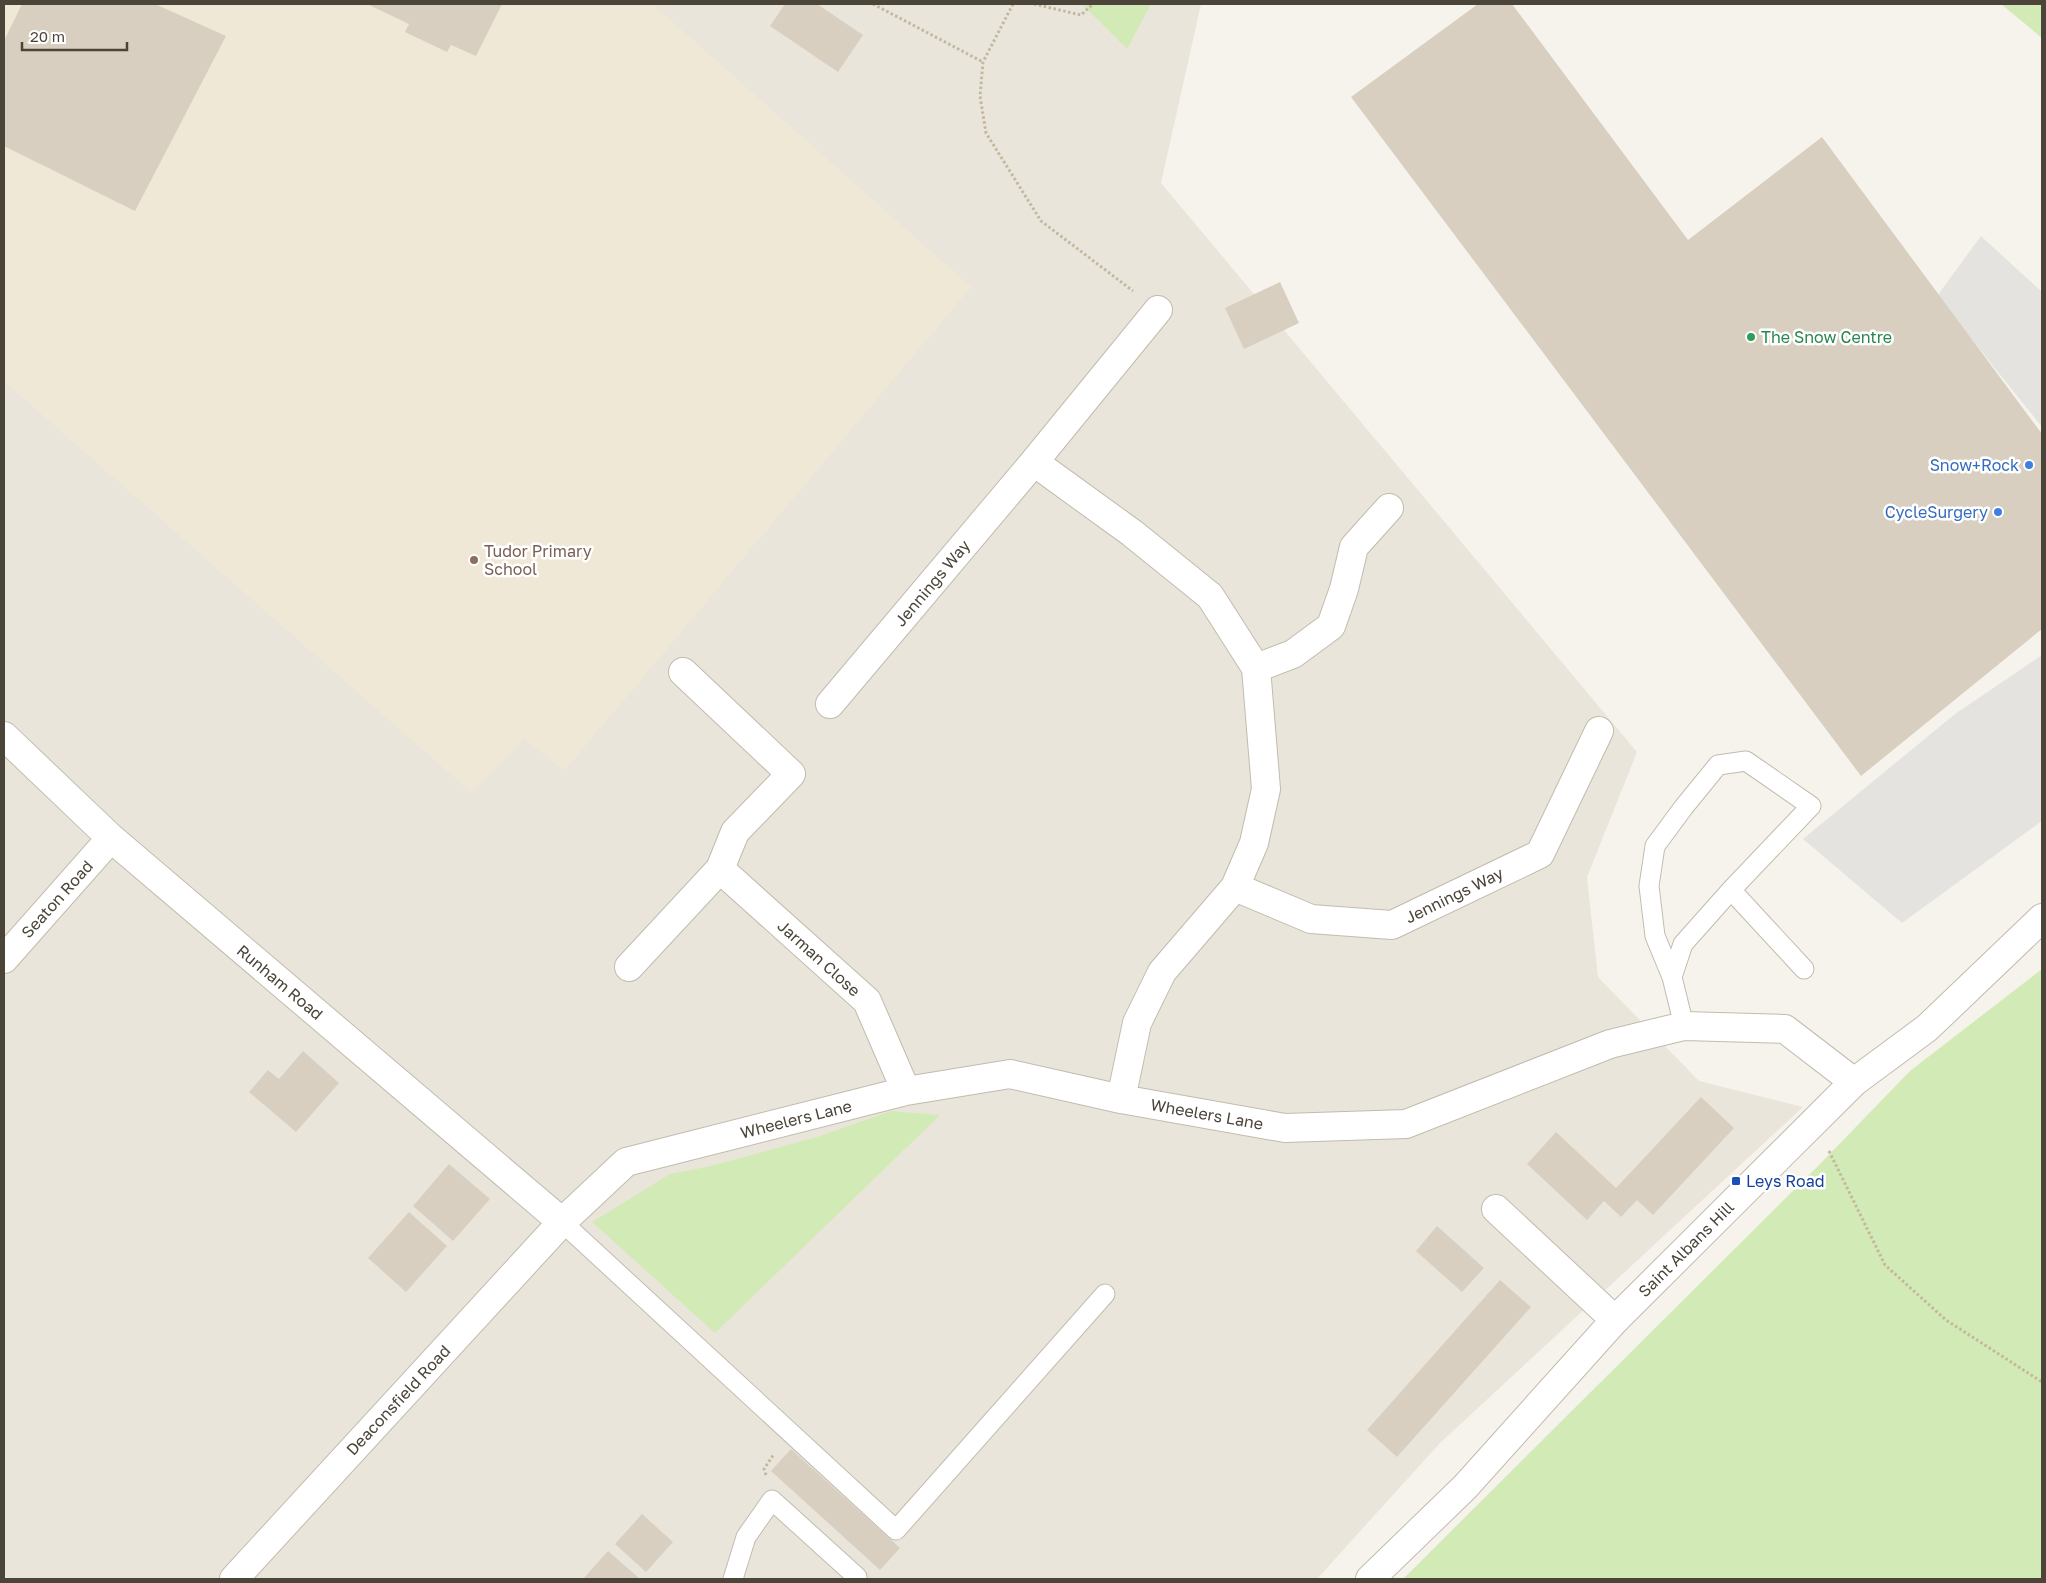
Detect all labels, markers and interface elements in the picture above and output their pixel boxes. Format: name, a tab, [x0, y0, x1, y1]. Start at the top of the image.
scale bar	[22, 20, 128, 52]
text: 20 m	[30, 27, 65, 45]
place label: The Snow Centre	[1761, 327, 1892, 347]
marker: The Snow Centre	[1745, 331, 1757, 343]
place label: Snow+Rock	[1930, 455, 2019, 475]
marker: Snow+Rock	[2023, 459, 2035, 471]
place label: CycleSurgery	[1885, 502, 1988, 522]
marker: CycleSurgery	[1992, 506, 2004, 518]
street label: Jennings Way	[890, 536, 974, 630]
place label: Tudor Primary School	[484, 541, 592, 579]
marker: Tudor Primary School	[468, 554, 480, 566]
street label: Seaton Road	[17, 856, 97, 942]
street label: Jennings Way	[1402, 863, 1506, 927]
street label: Jarman Close	[774, 916, 864, 1000]
street label: Runham Road	[233, 940, 327, 1024]
street label: Wheelers Lane	[1149, 1094, 1265, 1134]
street label: Wheelers Lane	[738, 1095, 854, 1143]
place label: Leys Road	[1746, 1171, 1825, 1191]
marker: Leys Road	[1730, 1175, 1742, 1187]
street label: Saint Albans Hill	[1634, 1197, 1738, 1301]
street label: Deaconsfield Road	[342, 1341, 454, 1459]

